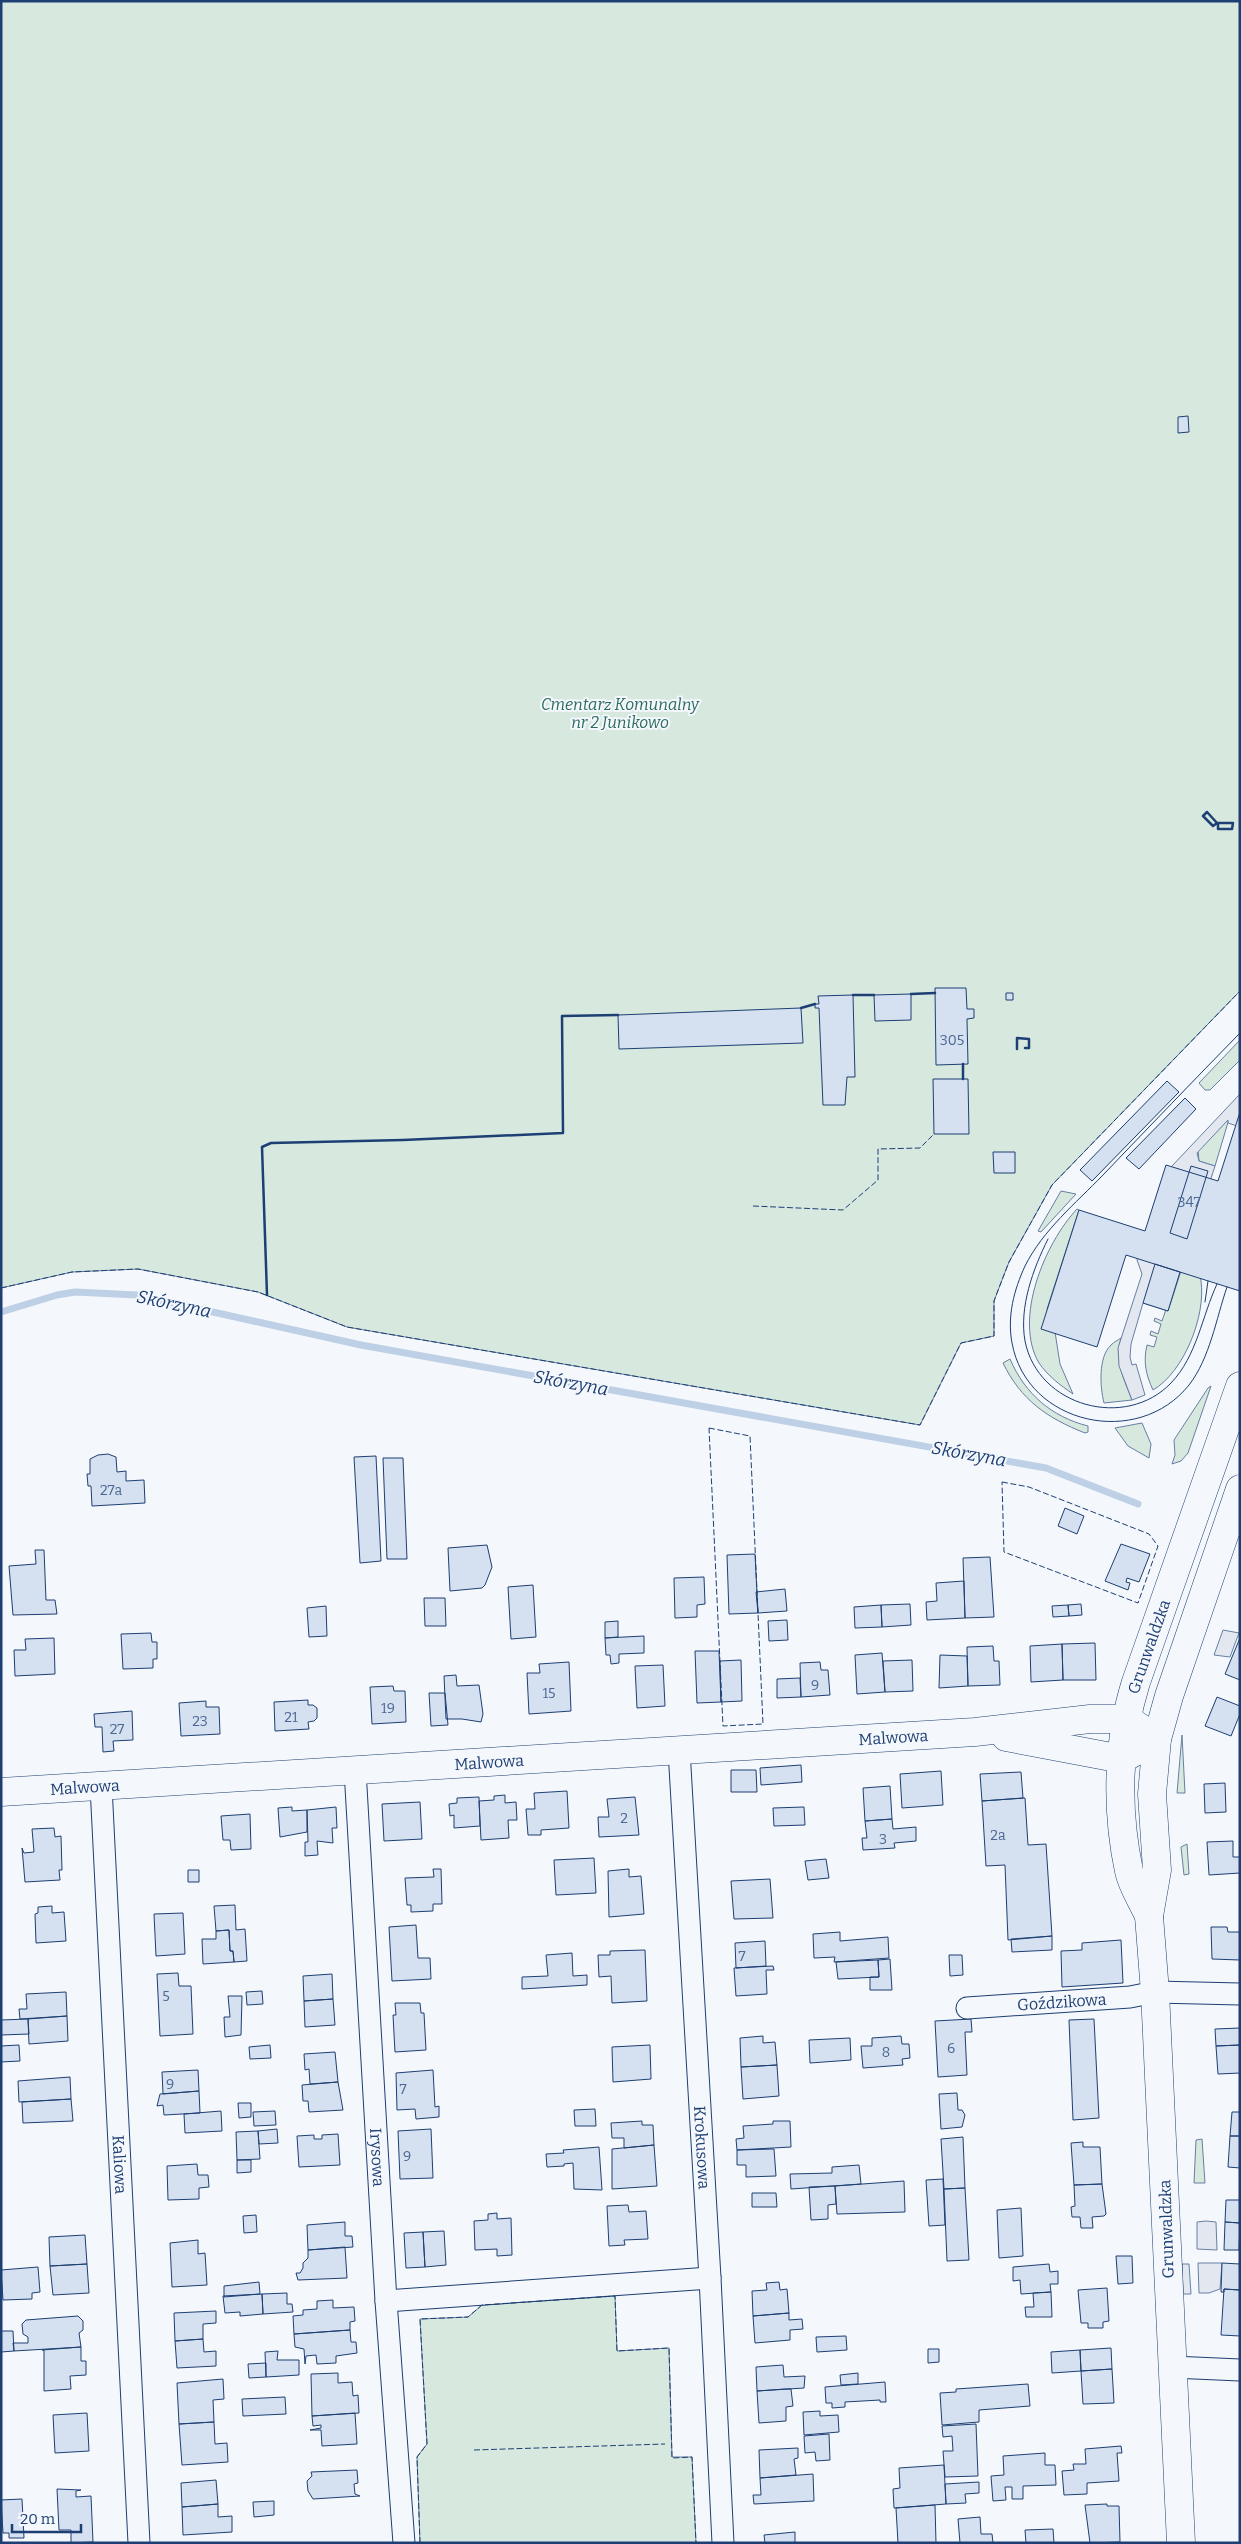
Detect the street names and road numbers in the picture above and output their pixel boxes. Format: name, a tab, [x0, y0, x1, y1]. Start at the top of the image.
street label: Grunwaldzka	[1124, 1597, 1174, 1696]
street label: Malwowa	[858, 1726, 929, 1749]
street label: Malwowa	[454, 1751, 525, 1774]
street label: Malwowa	[49, 1776, 120, 1799]
street label: Goździkowa	[1017, 1990, 1107, 2015]
street label: Krokusowa	[690, 2105, 714, 2190]
street label: Irysowa	[366, 2127, 388, 2188]
street label: Kaliowa	[109, 2135, 130, 2195]
street label: Grunwaldzka	[1155, 2179, 1178, 2279]

